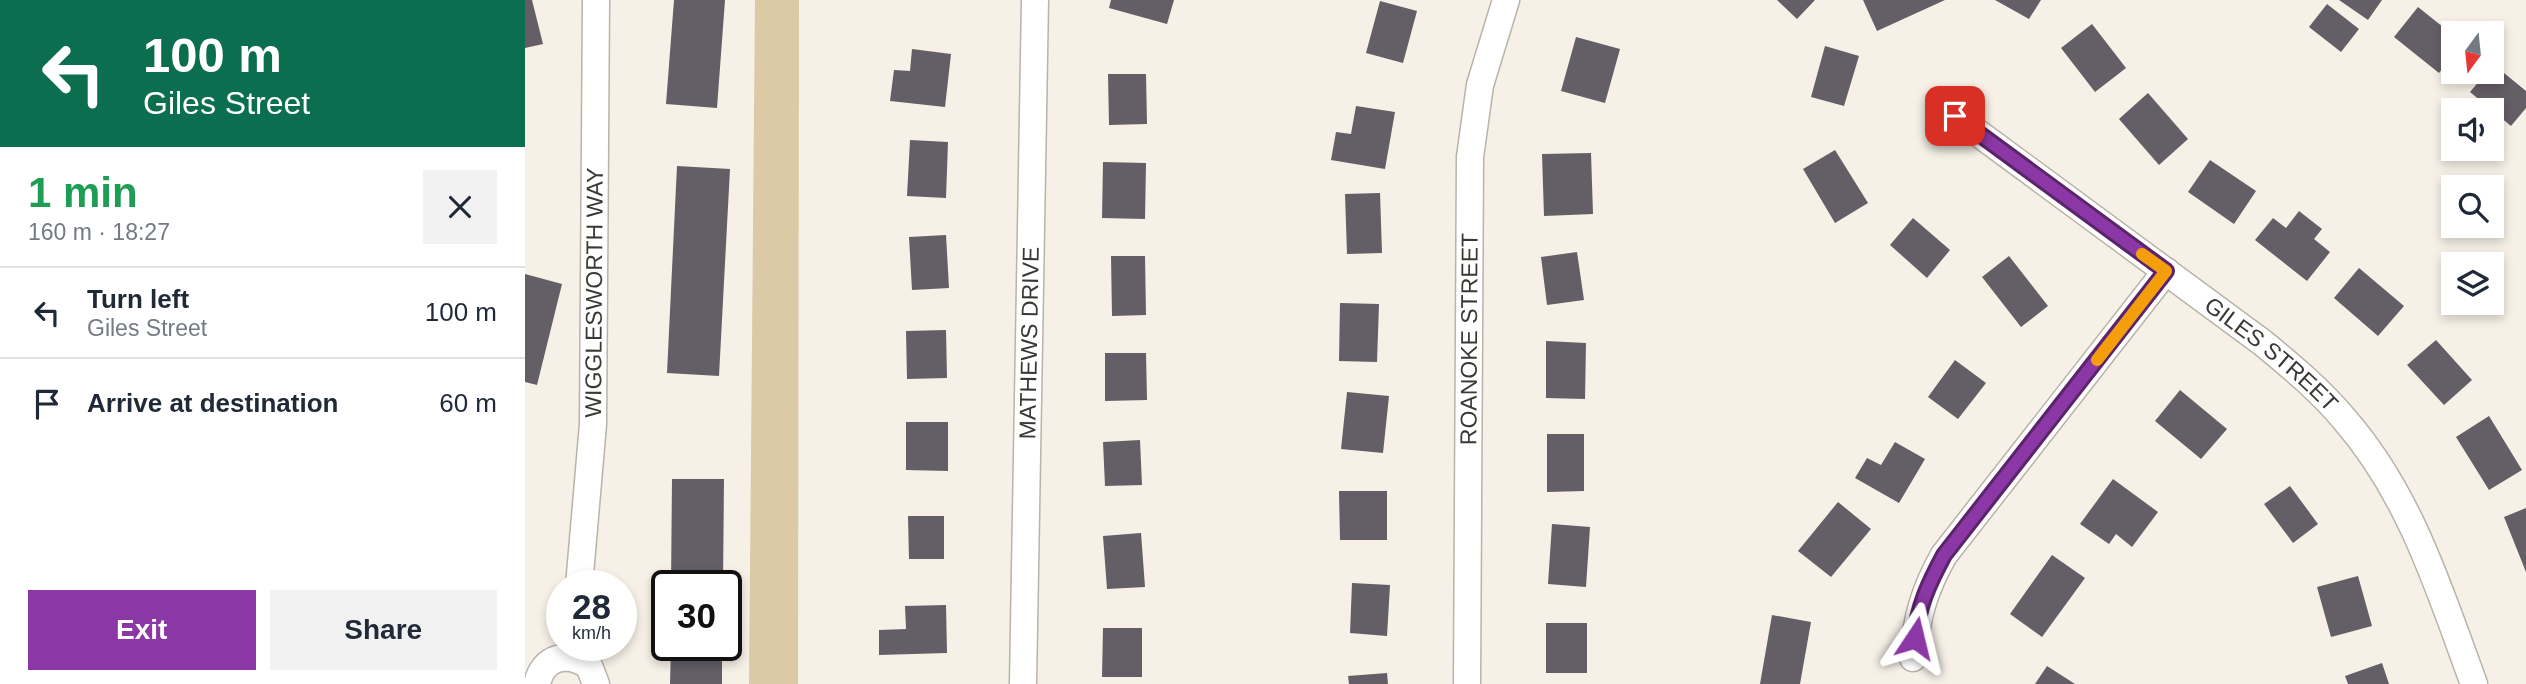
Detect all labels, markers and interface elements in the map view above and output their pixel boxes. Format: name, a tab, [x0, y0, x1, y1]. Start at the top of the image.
north arrow	[2441, 21, 2504, 84]
map controls	[2441, 21, 2504, 315]
icon: left	[28, 28, 119, 119]
text: 100 m	[143, 28, 282, 82]
text: Giles Street	[143, 85, 310, 121]
pin	[1925, 86, 1985, 146]
icon: arrive	[1936, 97, 1974, 135]
button: sound	[2441, 98, 2504, 161]
street label: WIGGLESWORTH WAY	[580, 167, 608, 418]
text: 1 min	[28, 169, 138, 216]
button: close	[423, 170, 497, 244]
button: search	[2441, 175, 2504, 238]
text: 160 m · 18:27	[28, 219, 170, 245]
street label: ROANOKE STREET	[1455, 233, 1483, 445]
street label: MATHEWS DRIVE	[1014, 247, 1044, 440]
button: layers	[2441, 252, 2504, 315]
text: Turn left	[87, 284, 189, 314]
street label: GILES STREET	[2200, 292, 2343, 416]
icon: left	[28, 294, 66, 332]
text: 100 m	[425, 297, 497, 327]
text: Giles Street	[87, 315, 207, 341]
icon: arrive	[28, 385, 66, 423]
text: Arrive at destination	[87, 388, 338, 418]
text: 60 m	[439, 388, 497, 418]
speed limit sign: 30	[651, 570, 742, 661]
text: 28	[572, 587, 611, 626]
button: Exit	[28, 590, 256, 670]
button: Share	[270, 590, 497, 670]
position arrow	[1878, 601, 1952, 675]
text: km/h	[572, 623, 611, 643]

